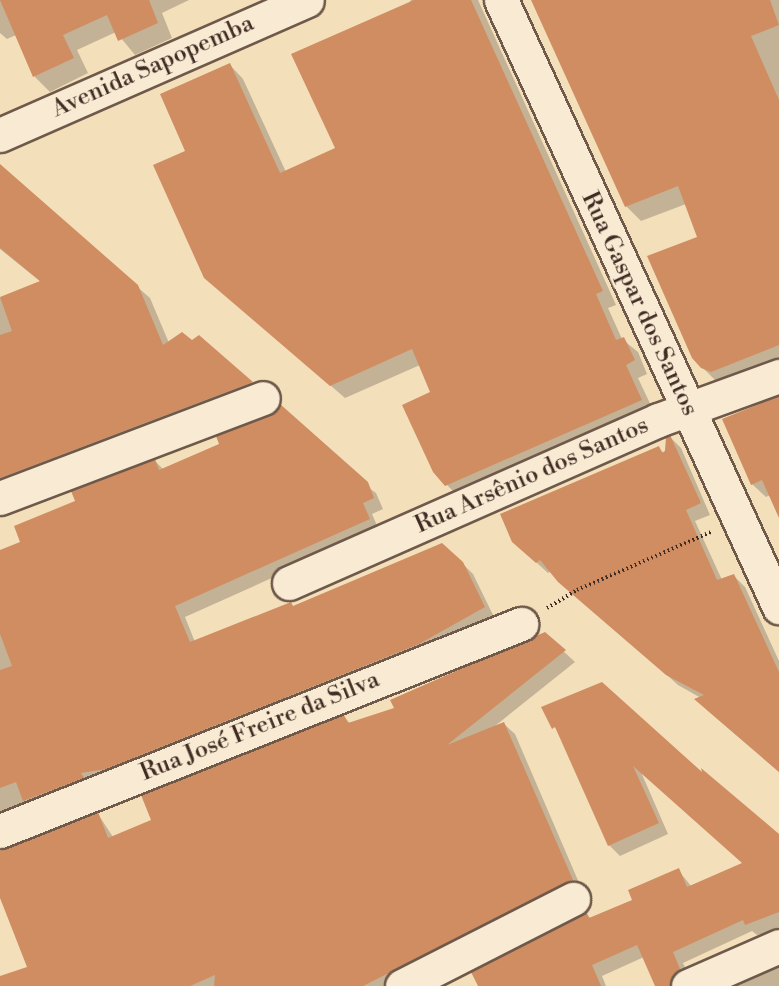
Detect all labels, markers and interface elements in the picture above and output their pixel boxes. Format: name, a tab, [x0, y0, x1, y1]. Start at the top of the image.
street label: Avenida Sapopemba	[48, 9, 258, 125]
street label: Rua Gaspar dos Santos	[574, 187, 704, 421]
street label: Rua Arsênio dos Santos	[411, 411, 653, 541]
street label: Rua José Freire da Silva	[136, 666, 384, 788]

